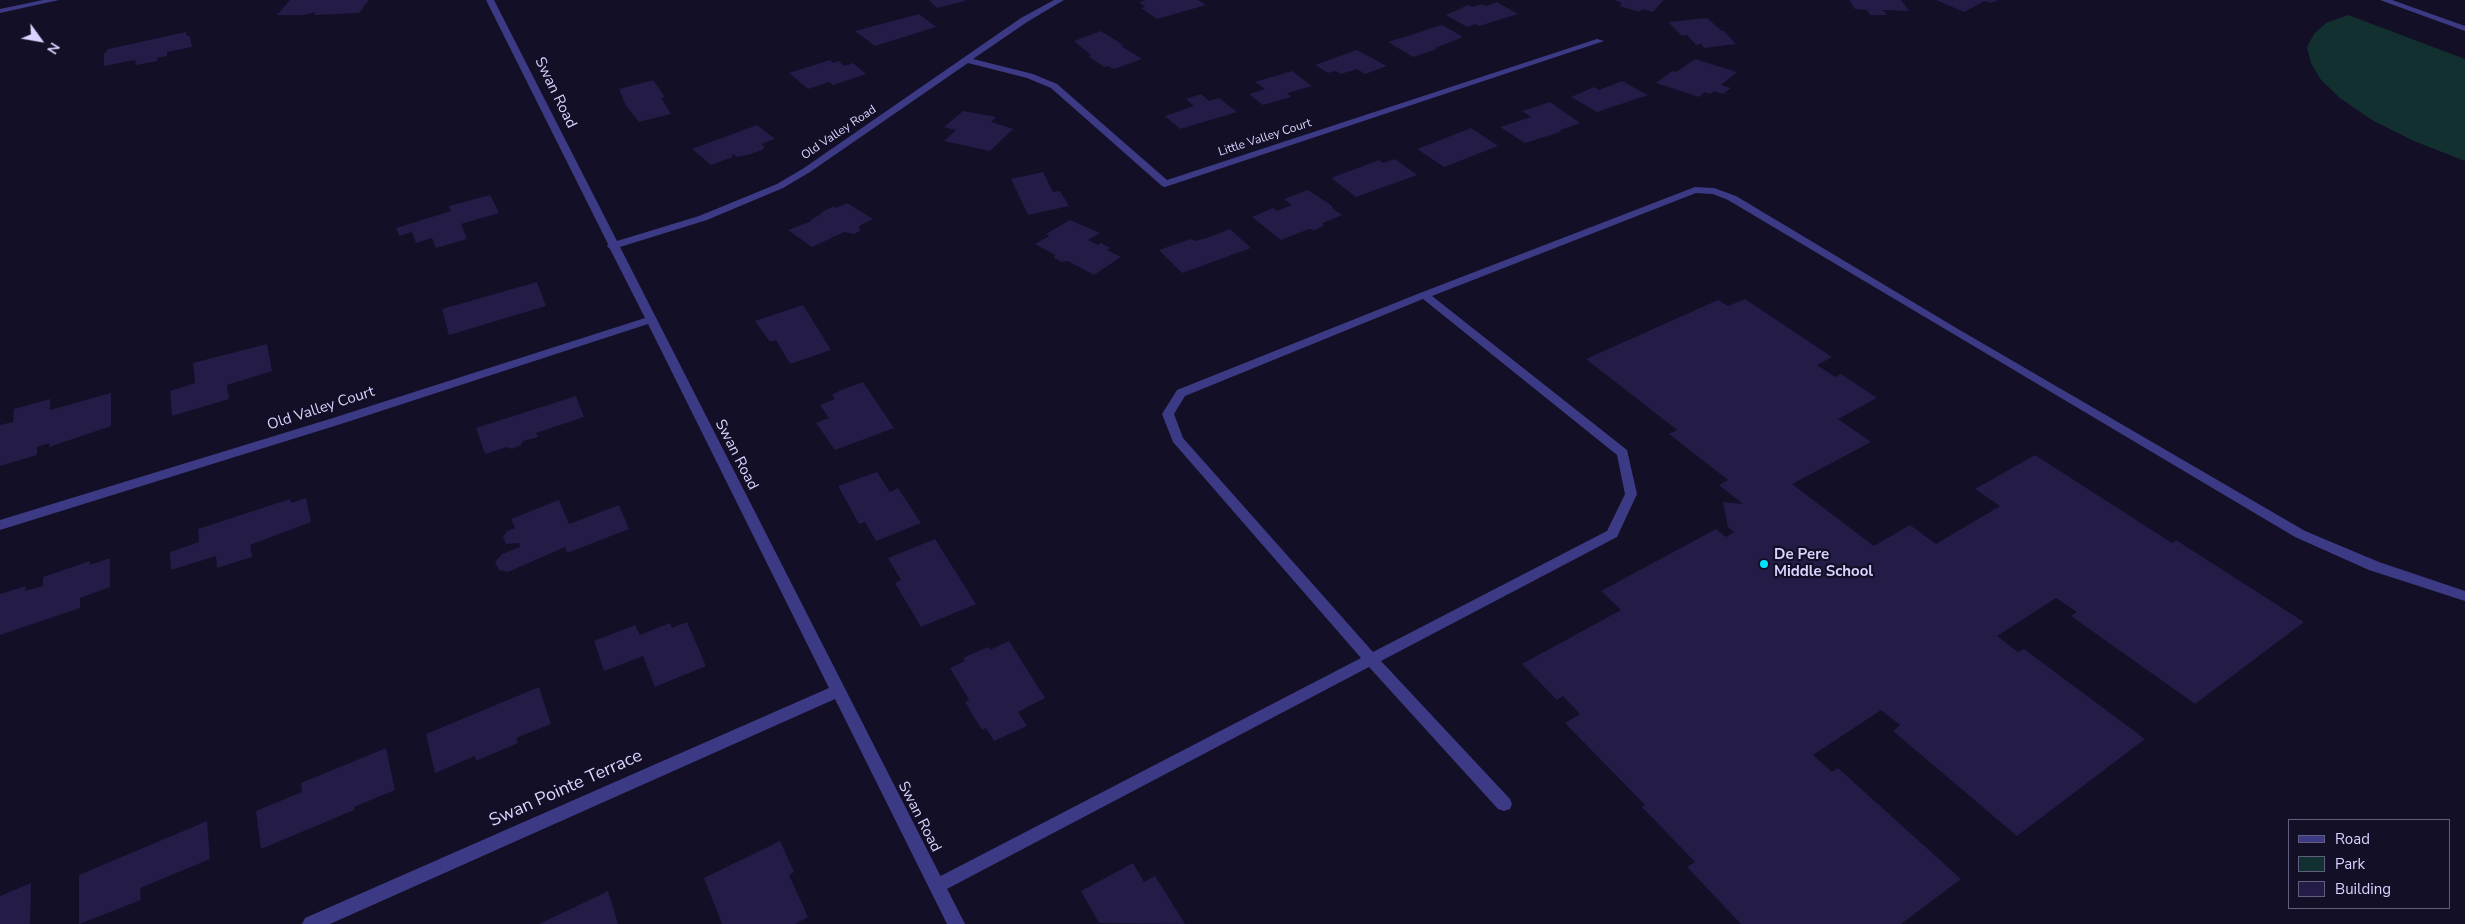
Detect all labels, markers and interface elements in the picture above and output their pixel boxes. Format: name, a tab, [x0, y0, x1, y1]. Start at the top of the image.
north arrow	[15, 15, 65, 65]
text: N	[42, 39, 64, 58]
street label: Swan Road	[530, 55, 580, 131]
street label: Old Valley Road	[799, 103, 879, 163]
street label: Little Valley Court	[1217, 116, 1313, 160]
street label: Old Valley Court	[265, 383, 377, 435]
street label: Swan Road	[711, 417, 761, 493]
place label: De Pere Middle School	[1774, 546, 1873, 581]
marker: De Pere Middle School	[1758, 558, 1770, 570]
street label: Swan Pointe Terrace	[486, 746, 646, 832]
street label: Swan Road	[894, 779, 944, 855]
legend	[2288, 819, 2450, 909]
text: Road	[2335, 829, 2370, 849]
text: Park	[2335, 854, 2365, 874]
text: Building	[2335, 879, 2391, 899]

